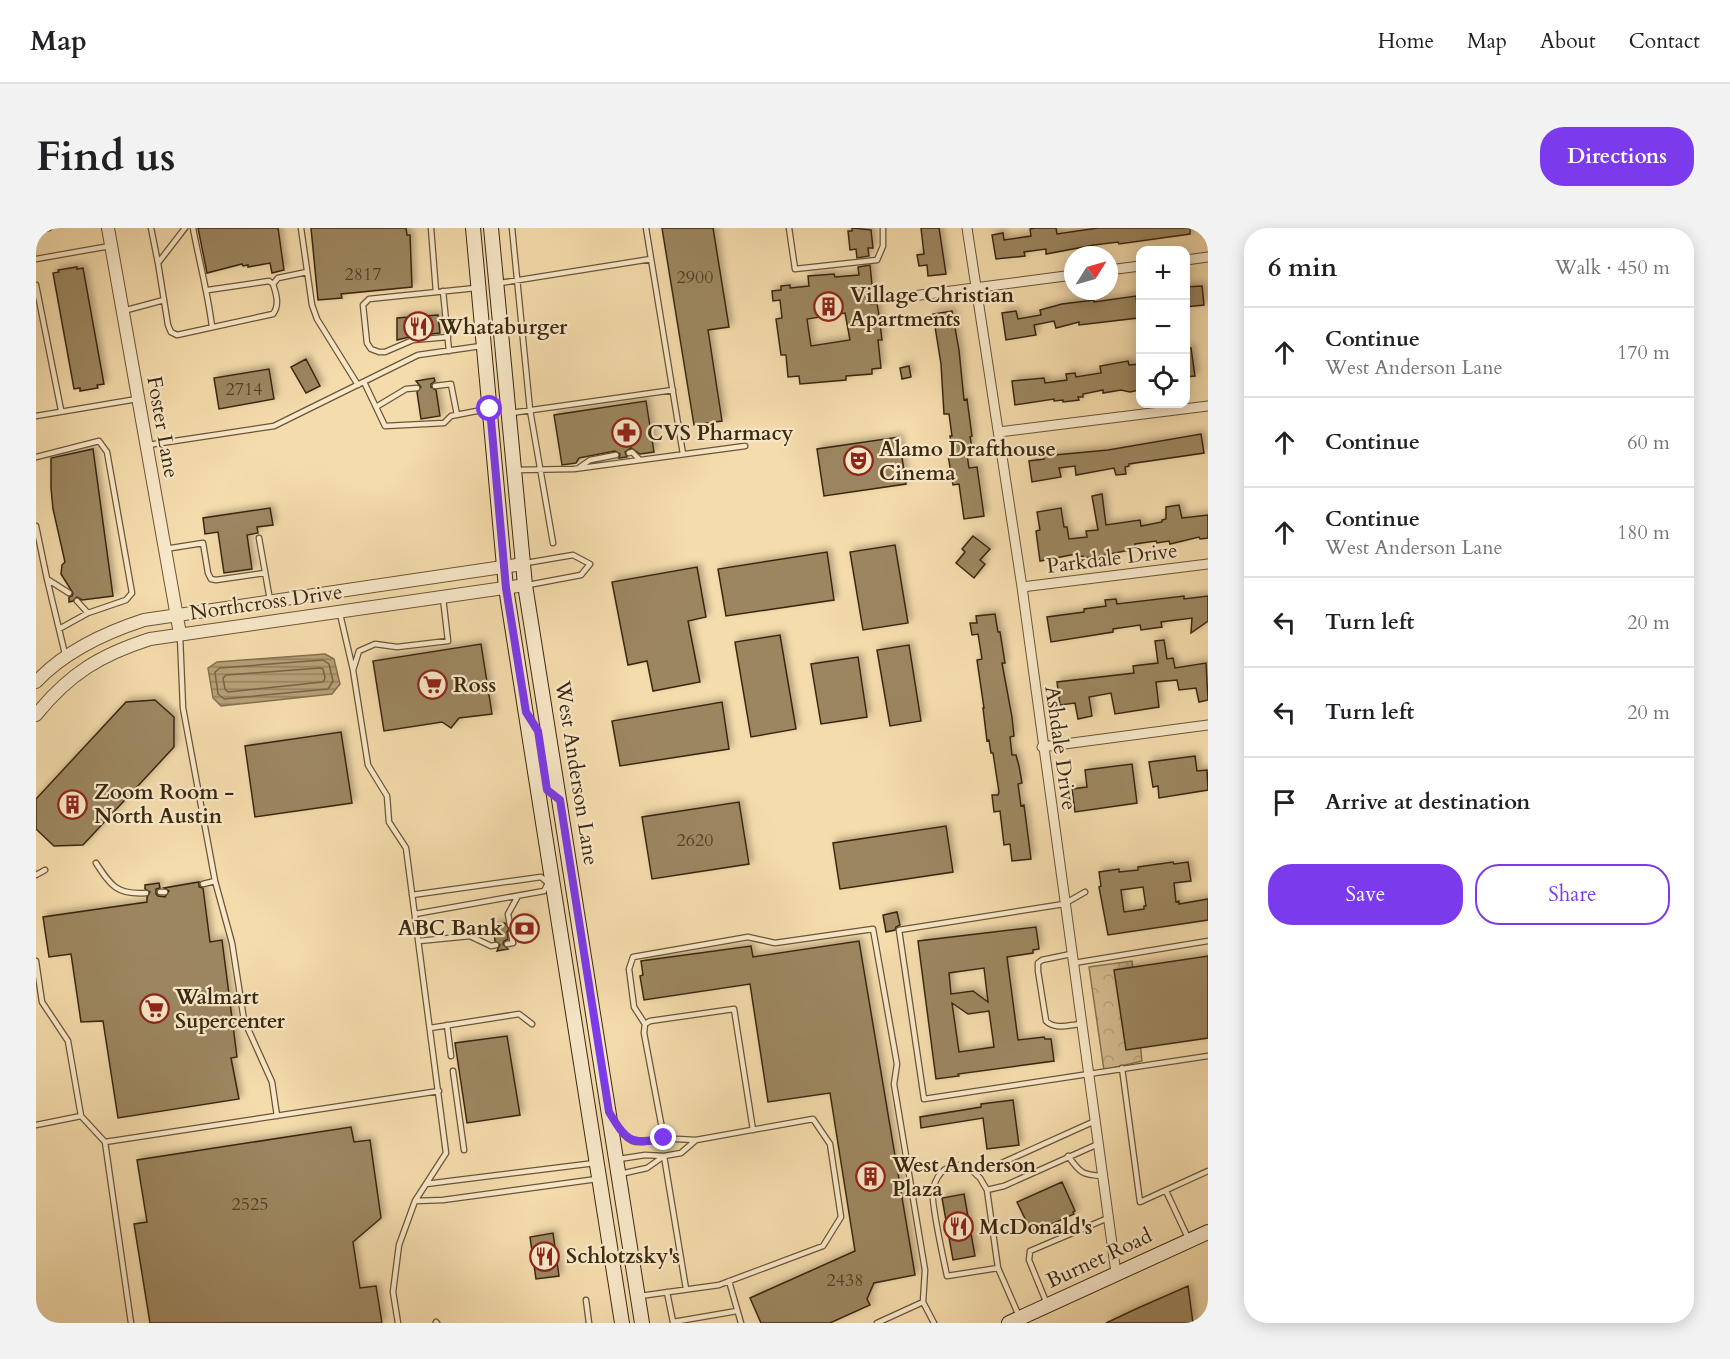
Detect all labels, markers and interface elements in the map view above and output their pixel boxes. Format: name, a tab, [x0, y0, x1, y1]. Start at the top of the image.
text: Map	[30, 22, 87, 60]
text: Home	[1378, 27, 1434, 56]
text: Map	[1467, 27, 1507, 56]
text: About	[1540, 27, 1596, 56]
text: Contact	[1629, 27, 1700, 56]
button: Directions	[1540, 127, 1694, 186]
text: Find us	[36, 128, 176, 185]
north arrow	[1064, 246, 1118, 300]
map controls	[1136, 246, 1190, 408]
button: +	[1136, 246, 1190, 300]
text: 6 min	[1268, 250, 1337, 285]
text: Walk · 450 m	[1555, 254, 1670, 281]
house number: 2817	[345, 262, 381, 287]
house number: 2900	[677, 265, 713, 290]
place label: Village Christian Apartments	[850, 281, 1015, 334]
building icon: Village Christian Apartments	[813, 291, 845, 323]
button: −	[1136, 300, 1190, 354]
restaurant icon: Whataburger	[402, 311, 434, 343]
place label: Whataburger	[438, 313, 568, 342]
text: Continue	[1325, 324, 1420, 354]
icon: ahead	[1268, 336, 1301, 369]
text: 170 m	[1617, 339, 1670, 366]
button: locate	[1136, 354, 1190, 408]
text: West Anderson Lane	[1325, 354, 1503, 381]
street label: Foster Lane	[139, 374, 186, 480]
house number: 2714	[226, 377, 262, 402]
route start	[476, 395, 502, 421]
pharmacy icon: CVS Pharmacy	[610, 417, 642, 449]
place label: CVS Pharmacy	[647, 419, 794, 448]
icon: ahead	[1268, 426, 1301, 459]
text: Continue	[1325, 427, 1420, 457]
text: 60 m	[1627, 429, 1670, 456]
place label: Alamo Drafthouse Cinema	[879, 435, 1056, 488]
theatre icon: Alamo Drafthouse Cinema	[842, 445, 874, 477]
text: Continue	[1325, 504, 1420, 534]
icon: ahead	[1268, 516, 1301, 549]
text: 180 m	[1617, 519, 1670, 546]
text: West Anderson Lane	[1325, 534, 1503, 561]
street label: Parkdale Drive	[1045, 536, 1179, 581]
street label: Northcross Drive	[188, 577, 344, 628]
icon: left	[1268, 606, 1301, 639]
text: Turn left	[1325, 607, 1414, 637]
text: 20 m	[1627, 609, 1670, 636]
supermarket icon: Ross	[416, 669, 448, 701]
place label: Ross	[453, 671, 496, 700]
street label: West Anderson Lane	[547, 678, 605, 867]
street label: Ashdale Drive	[1037, 684, 1084, 812]
icon: left	[1268, 696, 1301, 729]
text: Turn left	[1325, 697, 1414, 727]
text: 20 m	[1627, 699, 1670, 726]
place label: Zoom Room - North Austin	[94, 778, 234, 831]
icon: arrive	[1268, 786, 1301, 819]
text: Arrive at destination	[1325, 787, 1530, 817]
building icon: Zoom Room - North Austin	[57, 788, 89, 820]
house number: 2620	[677, 828, 713, 853]
button: Save	[1268, 864, 1463, 925]
button: Share	[1475, 864, 1670, 925]
bank icon: ABC Bank	[508, 912, 540, 944]
place label: ABC Bank	[398, 914, 503, 943]
place label: Walmart Supercenter	[174, 983, 286, 1036]
supermarket icon: Walmart Supercenter	[138, 993, 170, 1025]
route end	[650, 1124, 676, 1150]
place label: West Anderson Plaza	[891, 1151, 1037, 1204]
building icon: West Anderson Plaza	[855, 1161, 887, 1193]
house number: 2525	[232, 1192, 268, 1217]
restaurant icon: McDonald's	[942, 1211, 974, 1243]
place label: McDonald's	[979, 1213, 1093, 1242]
street label: Burnet Road	[1042, 1221, 1157, 1296]
restaurant icon: Schlotzsky's	[529, 1240, 561, 1272]
place label: Schlotzsky's	[566, 1242, 680, 1271]
house number: 2438	[827, 1268, 863, 1293]

